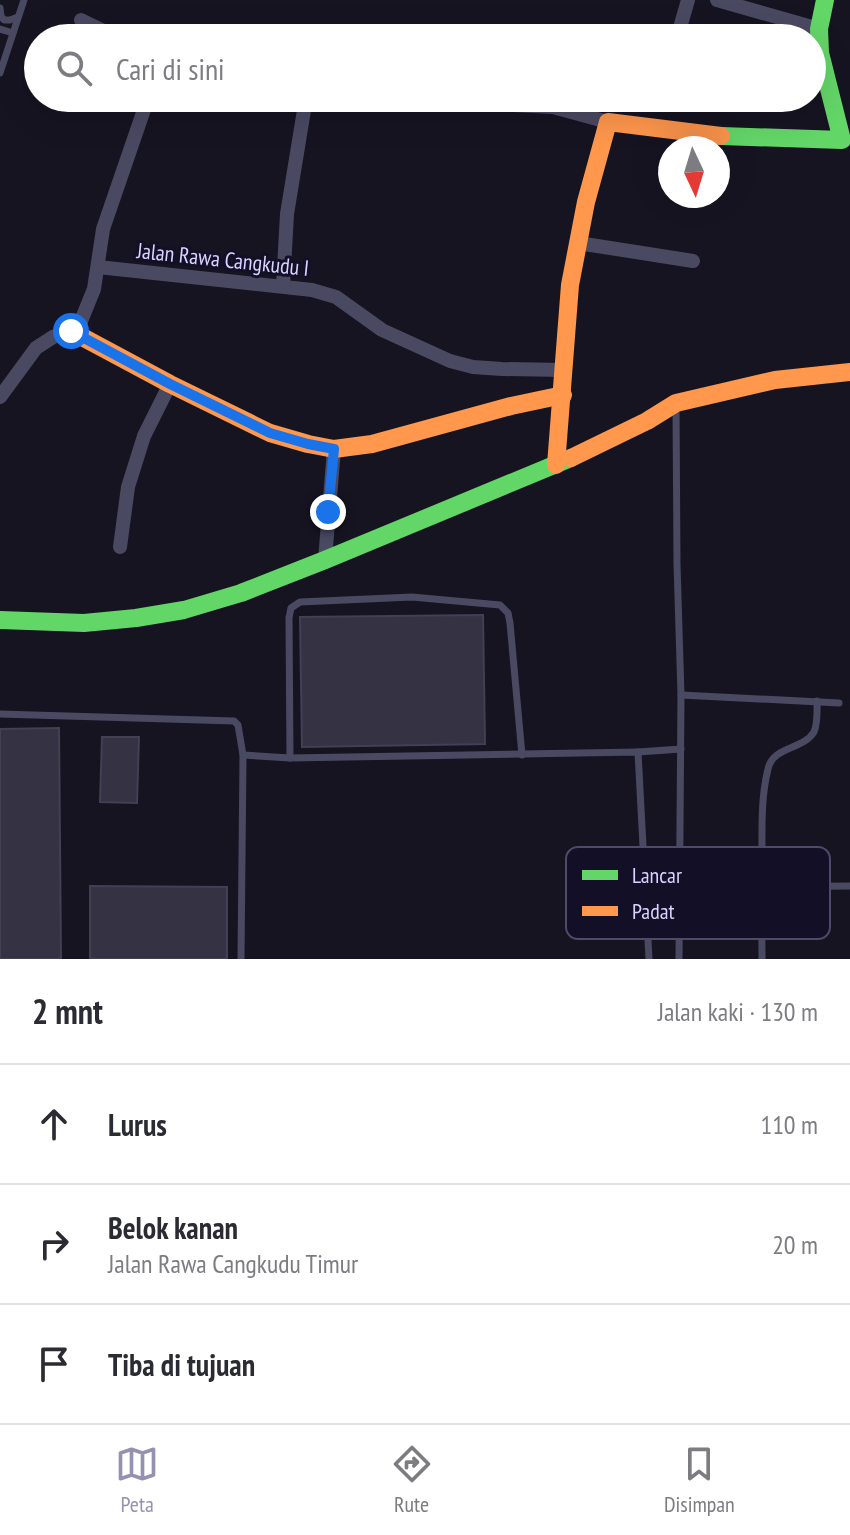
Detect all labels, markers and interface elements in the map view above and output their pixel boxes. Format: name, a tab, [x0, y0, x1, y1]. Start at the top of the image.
search box	[24, 24, 826, 112]
icon: search	[52, 46, 96, 90]
text: Cari di sini	[116, 49, 225, 88]
north arrow	[658, 136, 730, 208]
street label: Jalan Rawa Cangkudu I	[135, 236, 310, 282]
route start	[53, 313, 89, 349]
route end	[310, 494, 346, 530]
legend	[566, 847, 830, 939]
text: Lancar	[632, 861, 682, 889]
text: Padat	[632, 897, 675, 925]
text: 2 mnt	[32, 989, 103, 1033]
text: Jalan kaki · 130 m	[658, 995, 818, 1028]
icon: ahead	[32, 1102, 76, 1146]
text: Lurus	[108, 1105, 167, 1144]
text: 110 m	[760, 1108, 818, 1141]
text: Belok kanan	[108, 1208, 238, 1247]
icon: right	[32, 1222, 76, 1266]
text: 20 m	[772, 1228, 818, 1261]
text: Jalan Rawa Cangkudu Timur	[108, 1247, 358, 1280]
icon: arrive	[32, 1342, 76, 1386]
text: Tiba di tujuan	[108, 1345, 255, 1384]
tab: Peta	[115, 1442, 159, 1518]
tab: Rute	[390, 1442, 434, 1518]
tab: Disimpan	[664, 1442, 735, 1518]

